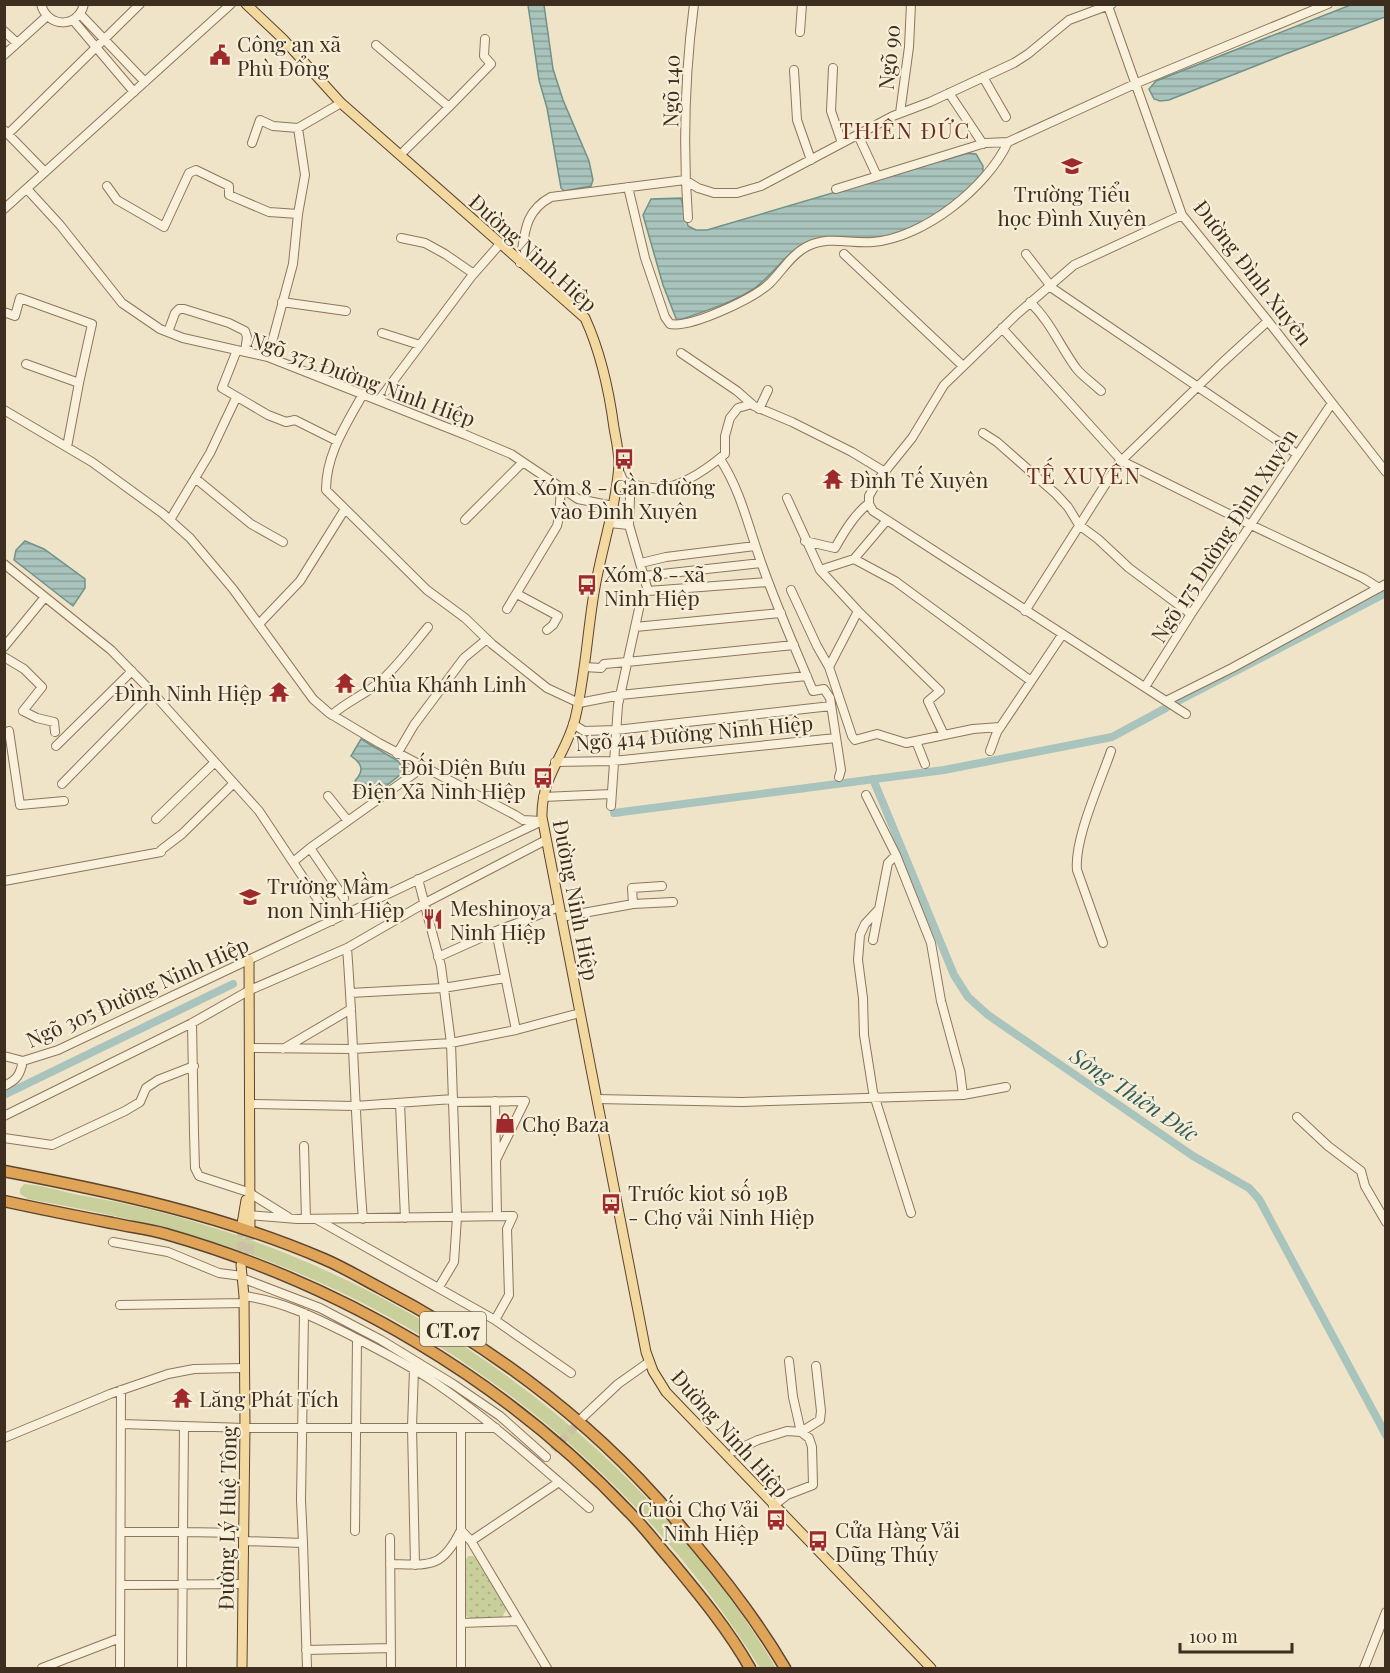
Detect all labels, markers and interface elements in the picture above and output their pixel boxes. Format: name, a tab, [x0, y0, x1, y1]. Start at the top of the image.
street label: Ngõ 90	[871, 23, 905, 91]
place label: Công an xã Phù Đổng	[237, 29, 342, 81]
public building icon: Công an xã Phù Đổng	[208, 43, 232, 67]
street label: Ngõ 140	[655, 54, 685, 128]
district label: THIÊN ĐỨC	[839, 115, 971, 145]
school or university icon: Trường Tiểu học Đình Xuyên	[1060, 154, 1084, 178]
place label: Trường Tiểu học Đình Xuyên	[997, 179, 1147, 231]
street label: Đường Ninh Hiệp	[464, 187, 604, 317]
street label: Đường Đình Xuyên	[1188, 194, 1320, 351]
street label: Ngõ 373 Đường Ninh Hiệp	[246, 324, 480, 432]
street label: Ngõ 175 Đường Đình Xuyên	[1143, 422, 1303, 647]
bus stop icon: Xóm 8 - Gần đường vào Đình Xuyên	[612, 447, 636, 471]
district label: TẾ XUYÊN	[1026, 457, 1142, 490]
place label: Đình Tế Xuyên	[850, 465, 989, 493]
temple icon: Đình Tế Xuyên	[821, 467, 845, 491]
place label: Xóm 8 - Gần đường vào Đình Xuyên	[533, 472, 715, 524]
place label: Xóm 8 - xã Ninh Hiệp	[604, 559, 706, 611]
bus stop icon: Xóm 8 - xã Ninh Hiệp	[575, 573, 599, 597]
place label: Chùa Khánh Linh	[362, 669, 527, 697]
temple icon: Chùa Khánh Linh	[333, 671, 357, 695]
place label: Đình Ninh Hiệp	[115, 678, 262, 706]
temple icon: Đình Ninh Hiệp	[267, 680, 291, 704]
street label: Ngõ 414 Đường Ninh Hiệp	[574, 708, 814, 756]
place label: Đối Diện Bưu Điện Xã Ninh Hiệp	[352, 752, 526, 804]
bus stop icon: Đối Diện Bưu Điện Xã Ninh Hiệp	[531, 766, 555, 790]
street label: Đường Ninh Hiệp	[548, 817, 606, 983]
place label: Trường Mầm non Ninh Hiệp	[267, 871, 405, 923]
school or university icon: Trường Mầm non Ninh Hiệp	[238, 885, 262, 909]
place label: Meshinoya Ninh Hiệp	[450, 893, 552, 945]
restaurant icon: Meshinoya Ninh Hiệp	[421, 907, 445, 931]
street label: Ngõ 305 Đường Ninh Hiệp	[21, 929, 253, 1053]
water label: Sông Thiên Đức	[1064, 1039, 1205, 1148]
place label: Chợ Baza	[522, 1109, 610, 1137]
shop icon: Chợ Baza	[493, 1111, 517, 1135]
place label: Trước kiot số 19B - Chợ vải Ninh Hiệp	[628, 1178, 814, 1230]
bus stop icon: Trước kiot số 19B - Chợ vải Ninh Hiệp	[599, 1192, 623, 1216]
road number: CT.07	[420, 1312, 486, 1346]
street label: Đường Ninh Hiệp	[666, 1363, 796, 1503]
place label: Lăng Phát Tích	[199, 1384, 340, 1412]
temple icon: Lăng Phát Tích	[170, 1386, 194, 1410]
street label: Đường Lý Huệ Tông	[210, 1426, 242, 1610]
place label: Cuối Chợ Vải Ninh Hiệp	[638, 1494, 759, 1546]
bus stop icon: Cuối Chợ Vải Ninh Hiệp	[764, 1508, 788, 1532]
place label: Cửa Hàng Vải Dũng Thúy	[835, 1515, 960, 1567]
bus stop icon: Cửa Hàng Vải Dũng Thúy	[806, 1529, 830, 1553]
scale bar	[1180, 1616, 1292, 1654]
text: 100 m	[1189, 1624, 1238, 1648]

